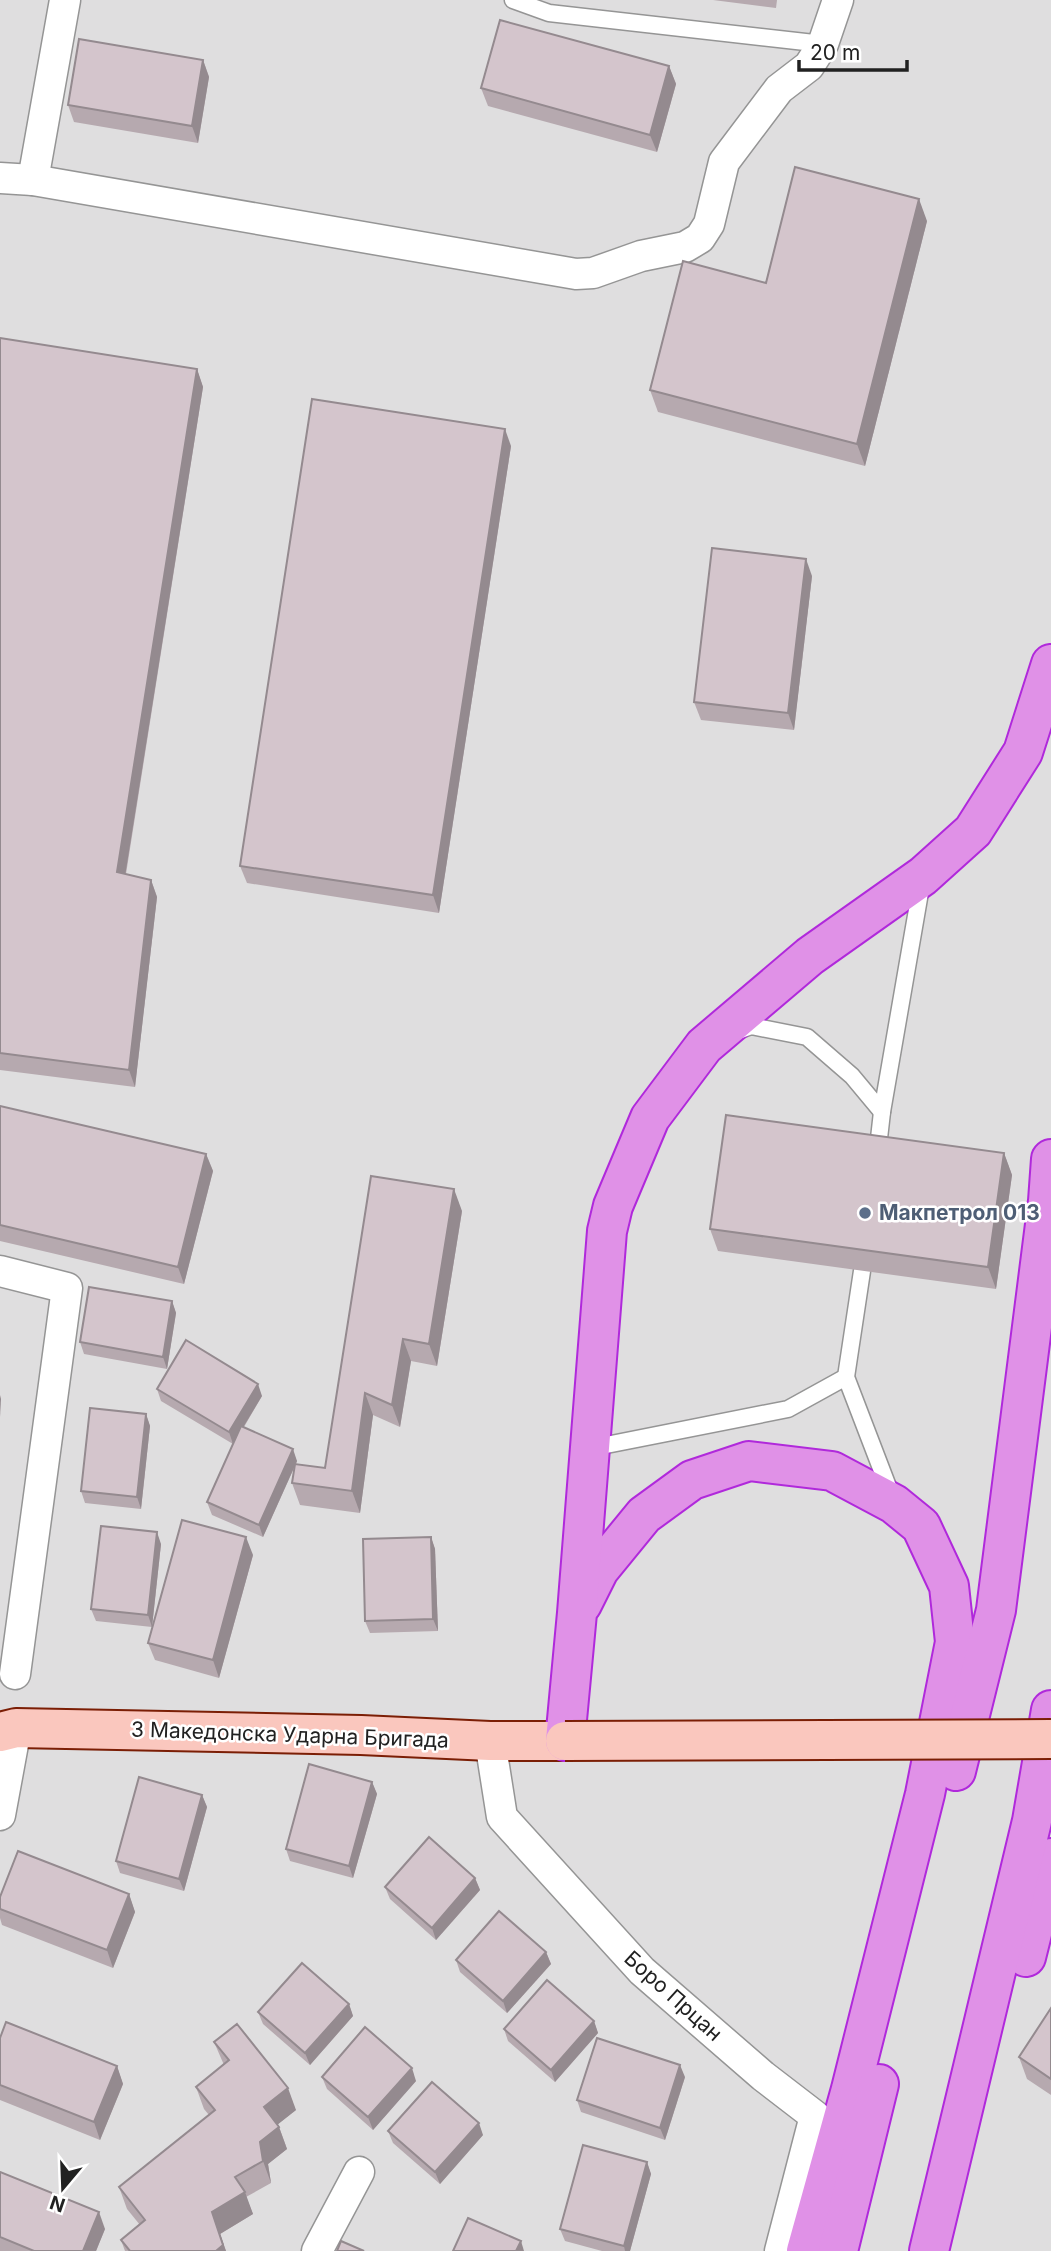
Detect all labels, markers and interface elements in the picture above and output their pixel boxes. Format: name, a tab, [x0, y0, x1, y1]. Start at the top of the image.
scale bar	[799, 28, 908, 72]
text: 20 m	[810, 40, 860, 65]
place label: Макпетрол 013	[879, 1200, 1040, 1225]
marker: Макпетрол 013	[857, 1205, 873, 1221]
street label: 3 Македонска Ударна Бригада	[131, 1716, 449, 1753]
street label: Боро Прцан	[619, 1945, 727, 2046]
north arrow	[28, 2153, 98, 2223]
text: N	[47, 2190, 68, 2217]

